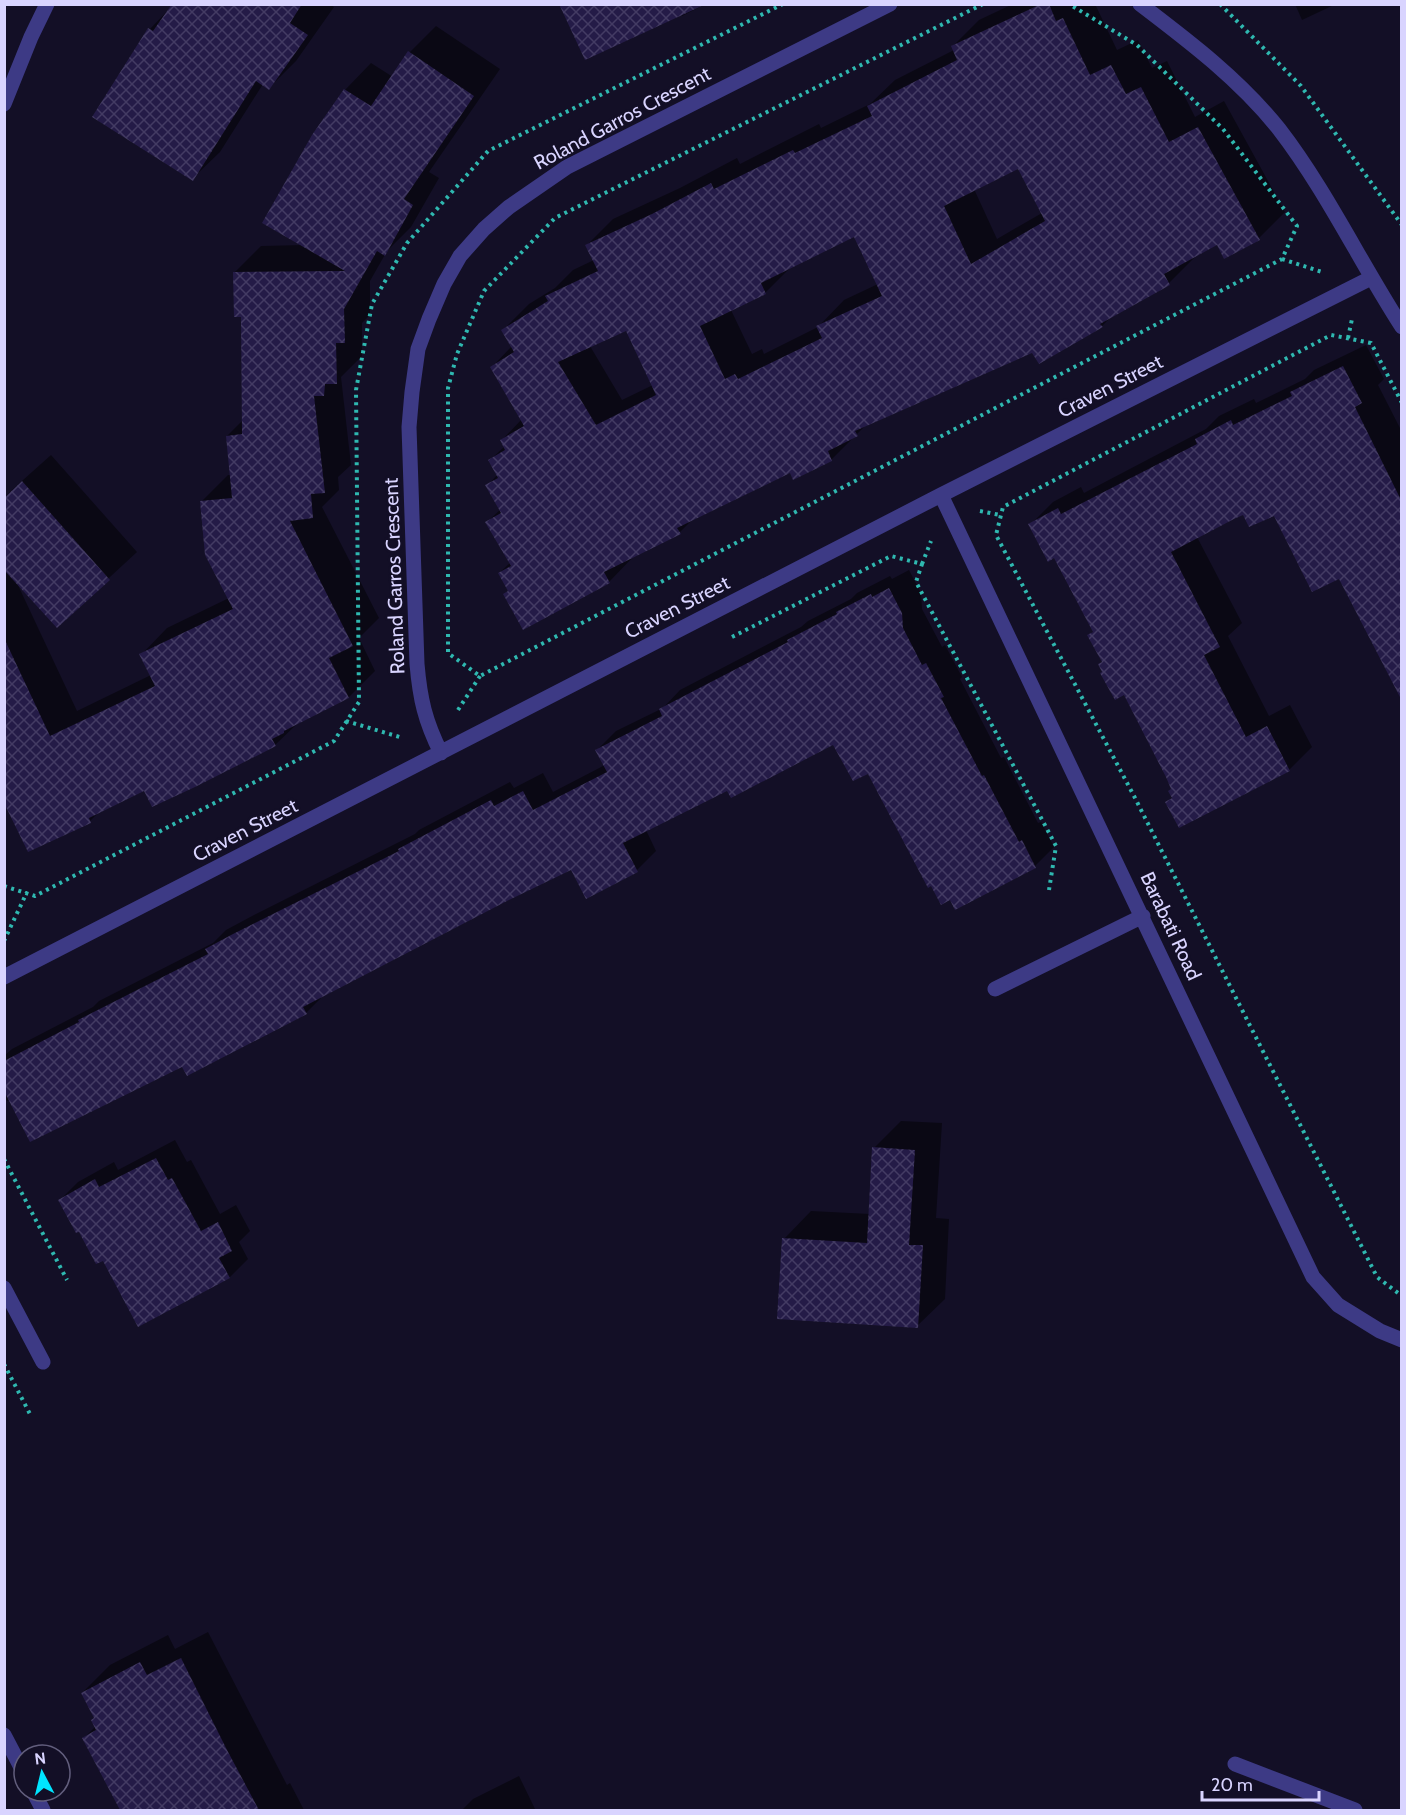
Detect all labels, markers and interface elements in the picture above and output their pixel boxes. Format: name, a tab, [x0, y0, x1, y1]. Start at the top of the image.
street label: Roland Garros Crescent	[530, 61, 715, 175]
street label: Craven Street	[1054, 349, 1167, 423]
street label: Roland Garros Crescent	[379, 477, 409, 675]
street label: Craven Street	[621, 570, 734, 644]
street label: Craven Street	[189, 793, 302, 867]
street label: Barabati Road	[1135, 868, 1207, 984]
north arrow	[12, 1743, 72, 1803]
text: N	[33, 1748, 47, 1769]
scale bar	[1202, 1764, 1319, 1802]
text: 20 m	[1211, 1774, 1253, 1796]

